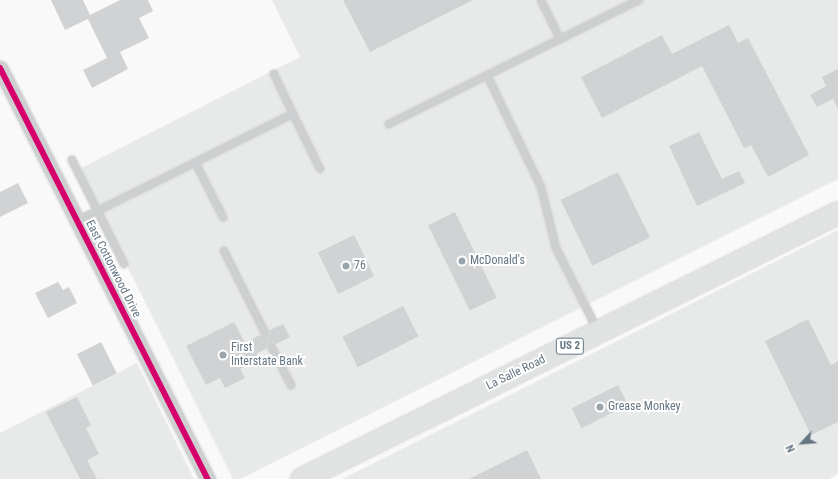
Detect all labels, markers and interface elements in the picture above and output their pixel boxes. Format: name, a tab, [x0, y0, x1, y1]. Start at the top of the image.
street label: East Cottonwood Drive	[82, 218, 144, 320]
place label: McDonald's	[470, 254, 525, 268]
marker: McDonald's	[457, 256, 467, 266]
place label: 76	[354, 259, 366, 273]
marker: 76	[341, 261, 351, 271]
road number: US 2	[555, 337, 585, 355]
place label: First Interstate Bank	[231, 341, 303, 369]
marker: First Interstate Bank	[218, 350, 228, 360]
street label: La Salle Road	[484, 352, 548, 394]
place label: Grease Monkey	[608, 400, 681, 414]
marker: Grease Monkey	[595, 402, 605, 412]
north arrow	[782, 423, 822, 463]
text: N	[783, 443, 798, 454]

